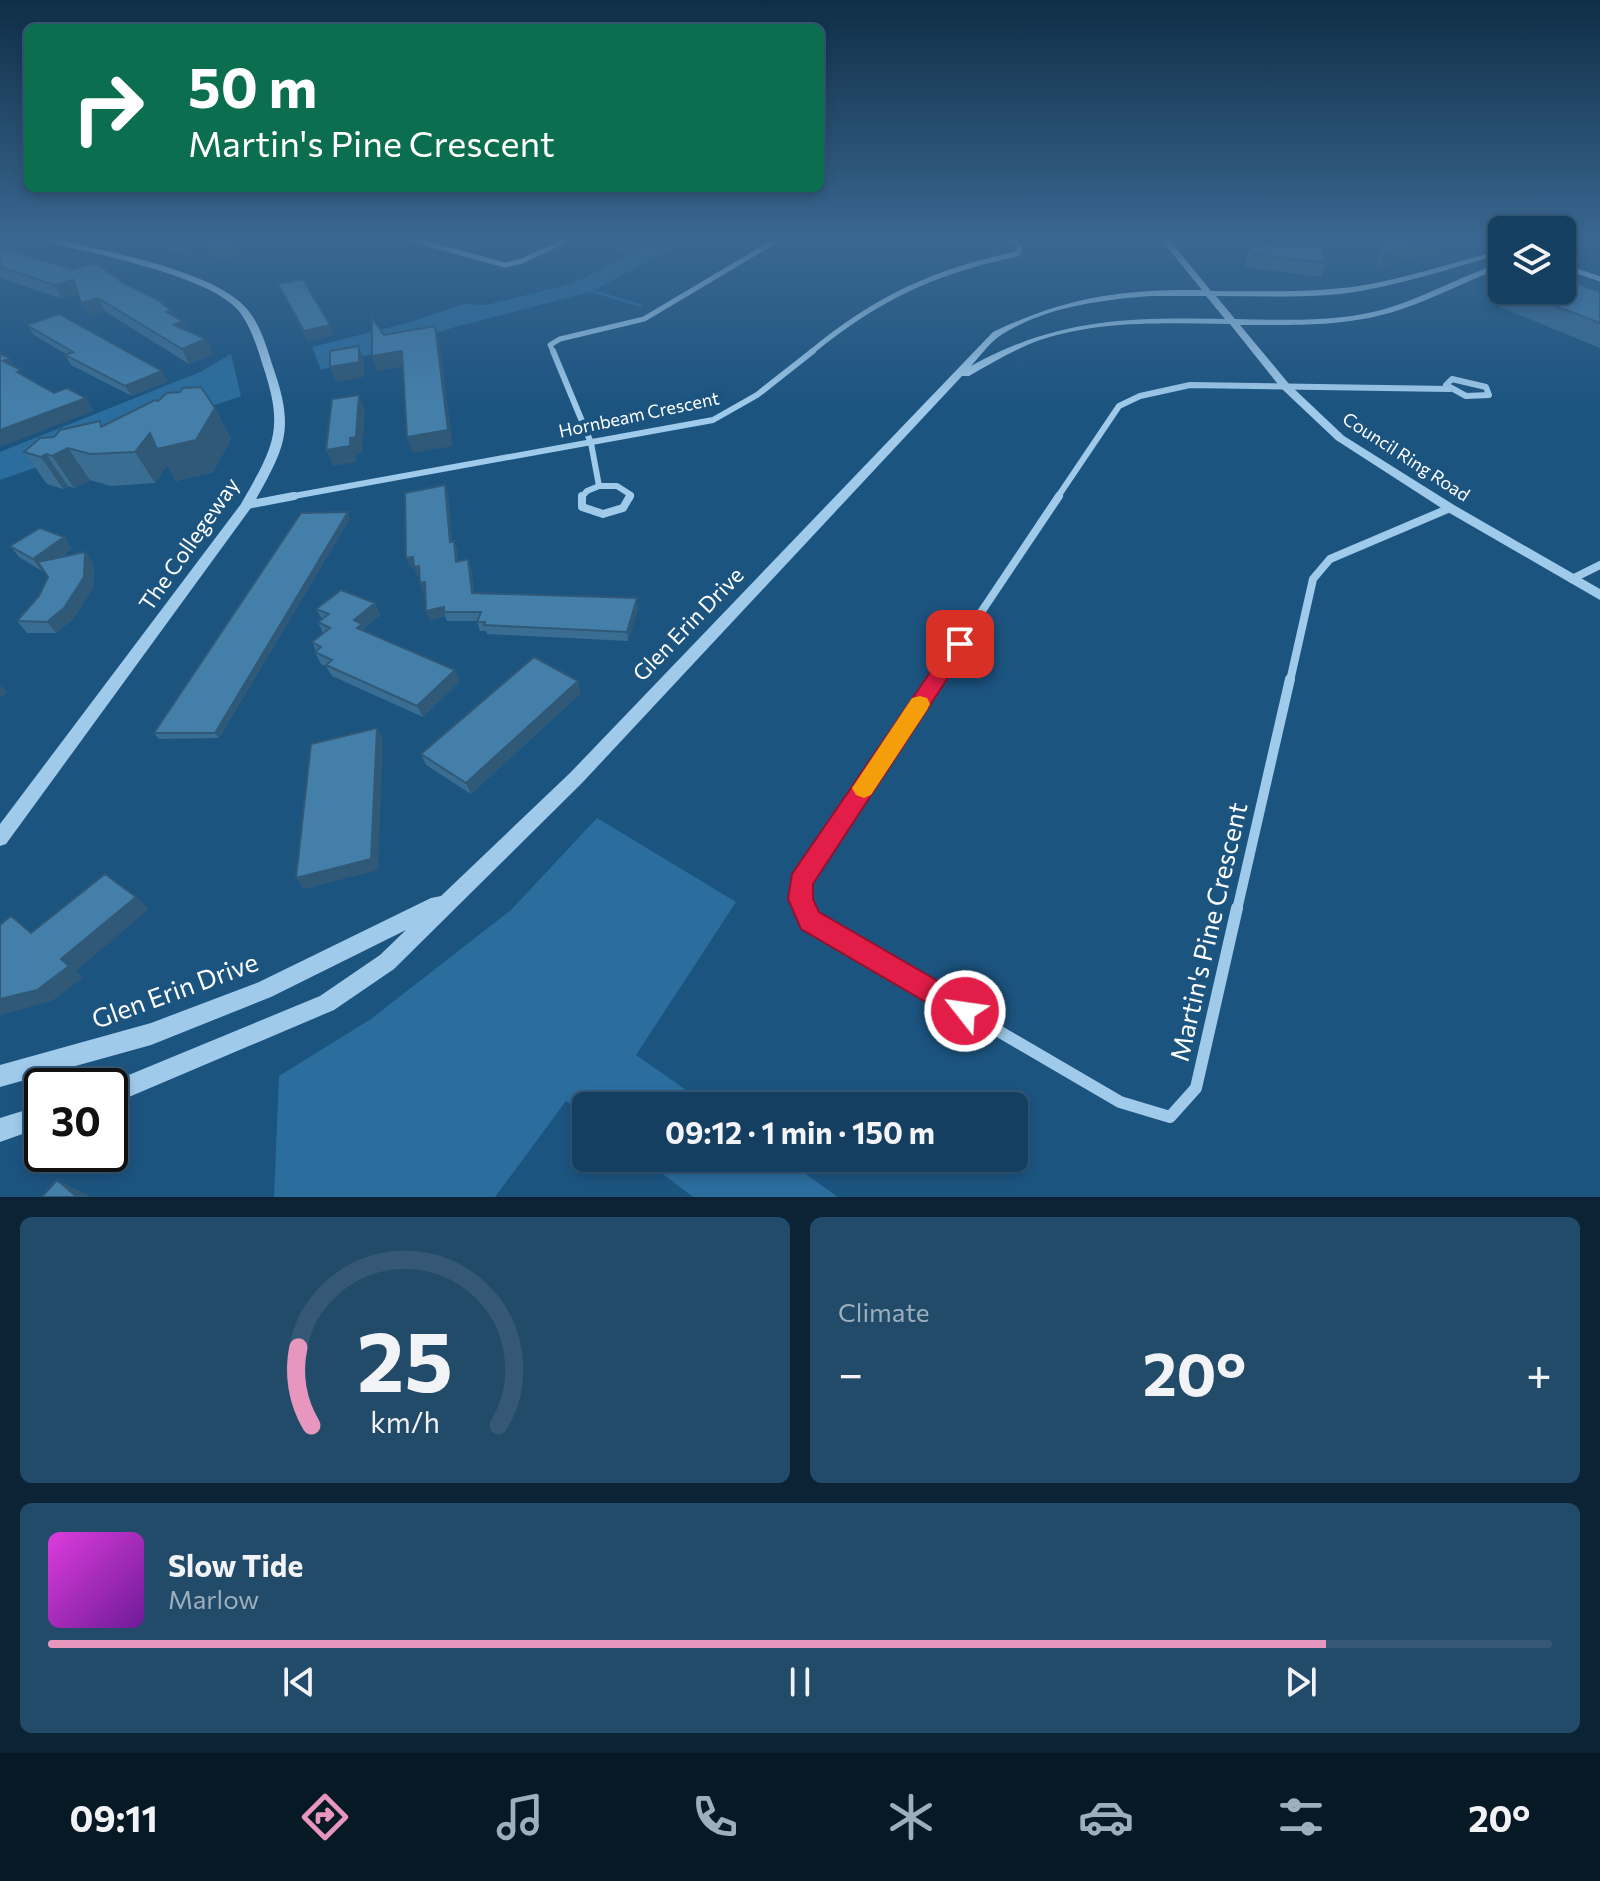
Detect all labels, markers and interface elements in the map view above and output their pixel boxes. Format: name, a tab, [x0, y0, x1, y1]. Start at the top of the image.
text: 50 m	[188, 51, 317, 120]
icon: right	[56, 56, 160, 160]
text: Martin's Pine Crescent	[188, 120, 555, 164]
map controls	[1488, 216, 1576, 304]
button: layers	[1488, 216, 1576, 304]
street label: Hornbeam Crescent	[557, 386, 721, 442]
street label: Council Ring Road	[1339, 407, 1474, 505]
street label: The Collegeway	[133, 472, 245, 616]
street label: Glen Erin Drive	[627, 561, 749, 686]
pin	[926, 610, 994, 678]
icon: arrive	[938, 622, 982, 666]
street label: Martin's Pine Crescent	[1163, 799, 1252, 1064]
street label: Glen Erin Drive	[87, 945, 262, 1034]
position arrow	[923, 969, 1007, 1053]
speed limit sign: 30	[24, 1068, 128, 1172]
text: 09:12 · 1 min · 150 m	[665, 1113, 935, 1150]
text: Climate	[838, 1296, 930, 1327]
text: 25	[357, 1307, 453, 1409]
text: 20°	[1143, 1335, 1246, 1408]
text: −	[838, 1345, 863, 1399]
text: +	[1526, 1345, 1552, 1399]
text: km/h	[370, 1404, 440, 1439]
text: Slow Tide	[168, 1546, 303, 1583]
text: Marlow	[168, 1583, 259, 1614]
icon: previous	[277, 1660, 321, 1704]
icon: pause	[778, 1660, 822, 1704]
icon: next	[1279, 1660, 1323, 1704]
icon: directions	[297, 1789, 353, 1845]
icon: music	[492, 1789, 548, 1845]
icon: phone	[687, 1789, 743, 1845]
icon: climate	[883, 1789, 939, 1845]
icon: car	[1078, 1789, 1134, 1845]
icon: filters	[1273, 1789, 1329, 1845]
text: 09:11	[70, 1795, 158, 1839]
text: 20°	[1468, 1795, 1530, 1839]

